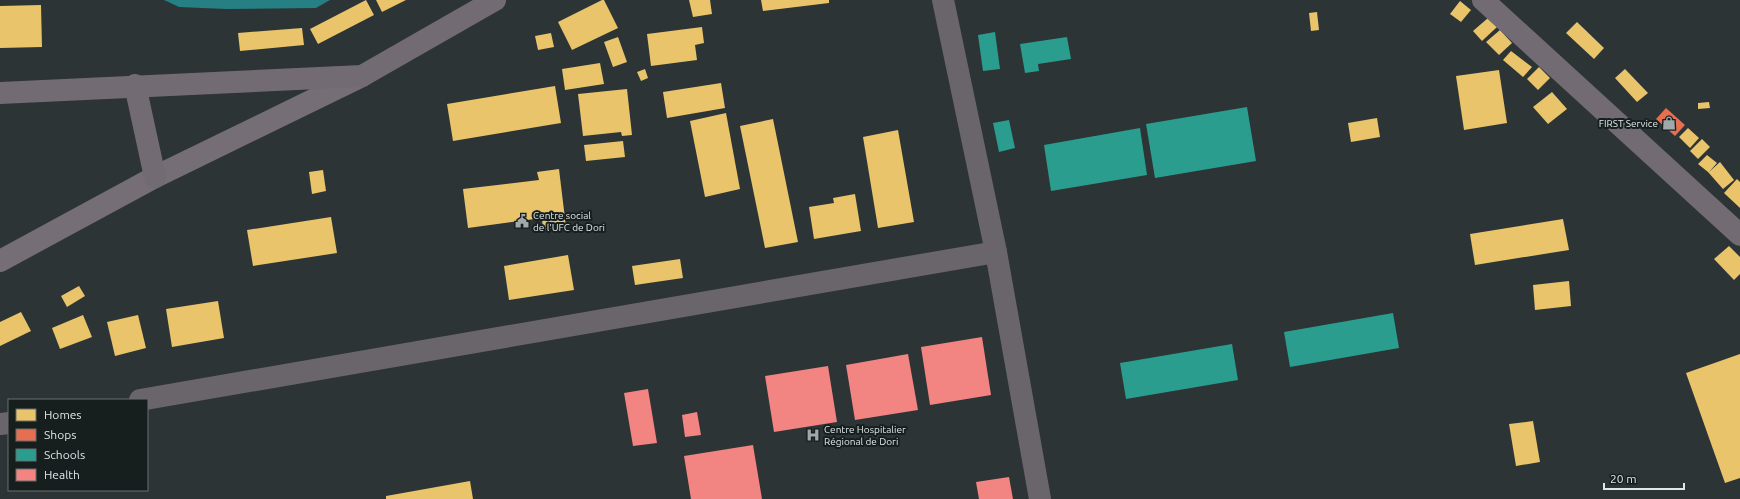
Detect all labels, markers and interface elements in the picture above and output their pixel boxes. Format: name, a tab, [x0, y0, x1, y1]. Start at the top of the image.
shop icon: FIRST Service	[1661, 115, 1677, 131]
place label: FIRST Service	[1599, 118, 1658, 129]
place label: Centre social de l'UFC de Dori	[533, 210, 605, 233]
public building icon: Centre social de l'UFC de Dori	[514, 213, 530, 229]
legend	[8, 399, 148, 491]
text: Homes	[44, 408, 82, 421]
place label: Centre Hospitalier Régional de Dori	[824, 424, 906, 447]
hospital icon: Centre Hospitalier Régional de Dori	[805, 427, 821, 443]
text: Shops	[44, 428, 76, 441]
text: Schools	[44, 448, 85, 461]
scale bar	[1604, 465, 1684, 491]
text: Health	[44, 468, 80, 481]
text: 20 m	[1610, 472, 1637, 485]

